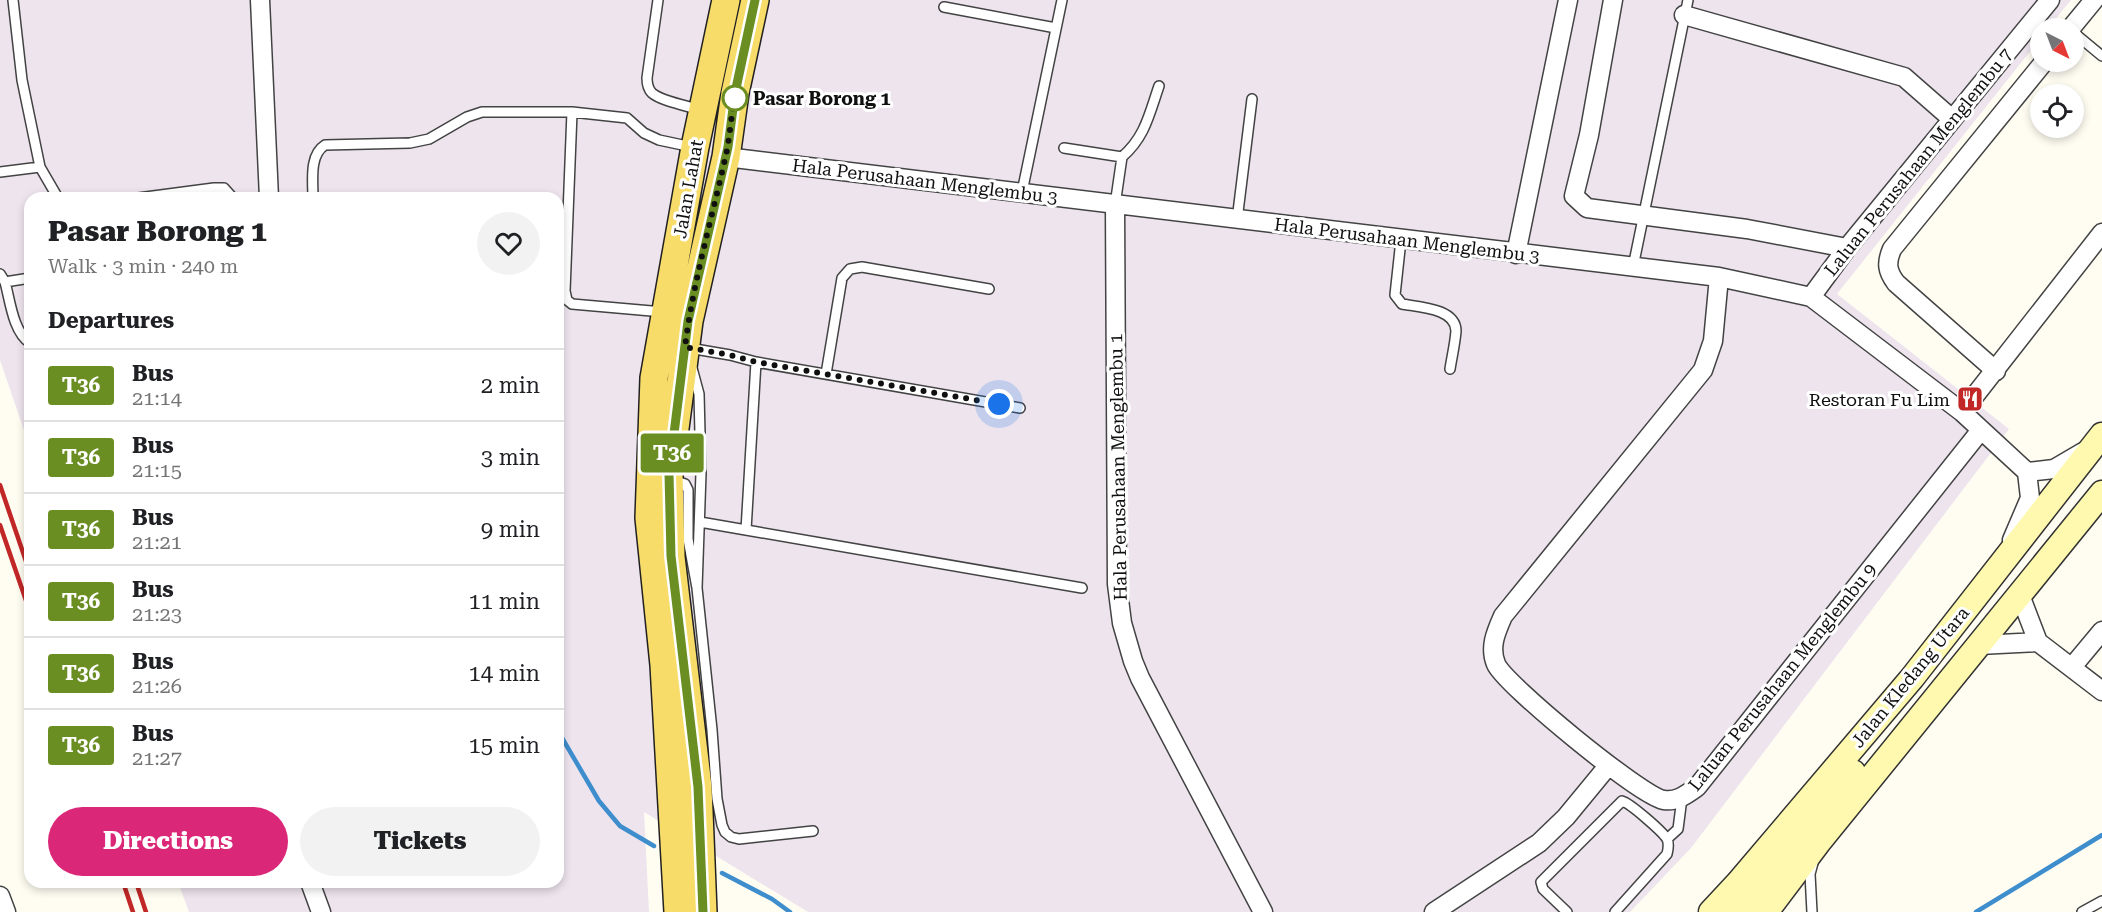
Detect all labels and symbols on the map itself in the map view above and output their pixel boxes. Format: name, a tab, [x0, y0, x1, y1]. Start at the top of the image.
north arrow	[2030, 18, 2084, 72]
street label: Laluan Perusahaan Menglembu 7	[1820, 44, 2016, 280]
marker: Pasar Borong 1	[722, 85, 748, 111]
place label: Pasar Borong 1	[753, 88, 891, 109]
street label: Jalan Lahat	[669, 138, 707, 240]
street label: Hala Perusahaan Menglembu 3	[791, 154, 1059, 208]
street label: Hala Perusahaan Menglembu 3	[1273, 213, 1541, 267]
street label: Hala Perusahaan Menglembu 1	[1105, 333, 1131, 601]
restaurant icon: Restoran Fu Lim	[1955, 384, 1985, 414]
your location	[984, 389, 1014, 419]
place label: Restoran Fu Lim	[1809, 389, 1950, 410]
line badge: T36	[638, 434, 706, 472]
street label: Laluan Perusahaan Menglembu 9	[1684, 559, 1880, 795]
street label: Jalan Kledang Utara	[1847, 602, 1973, 752]

